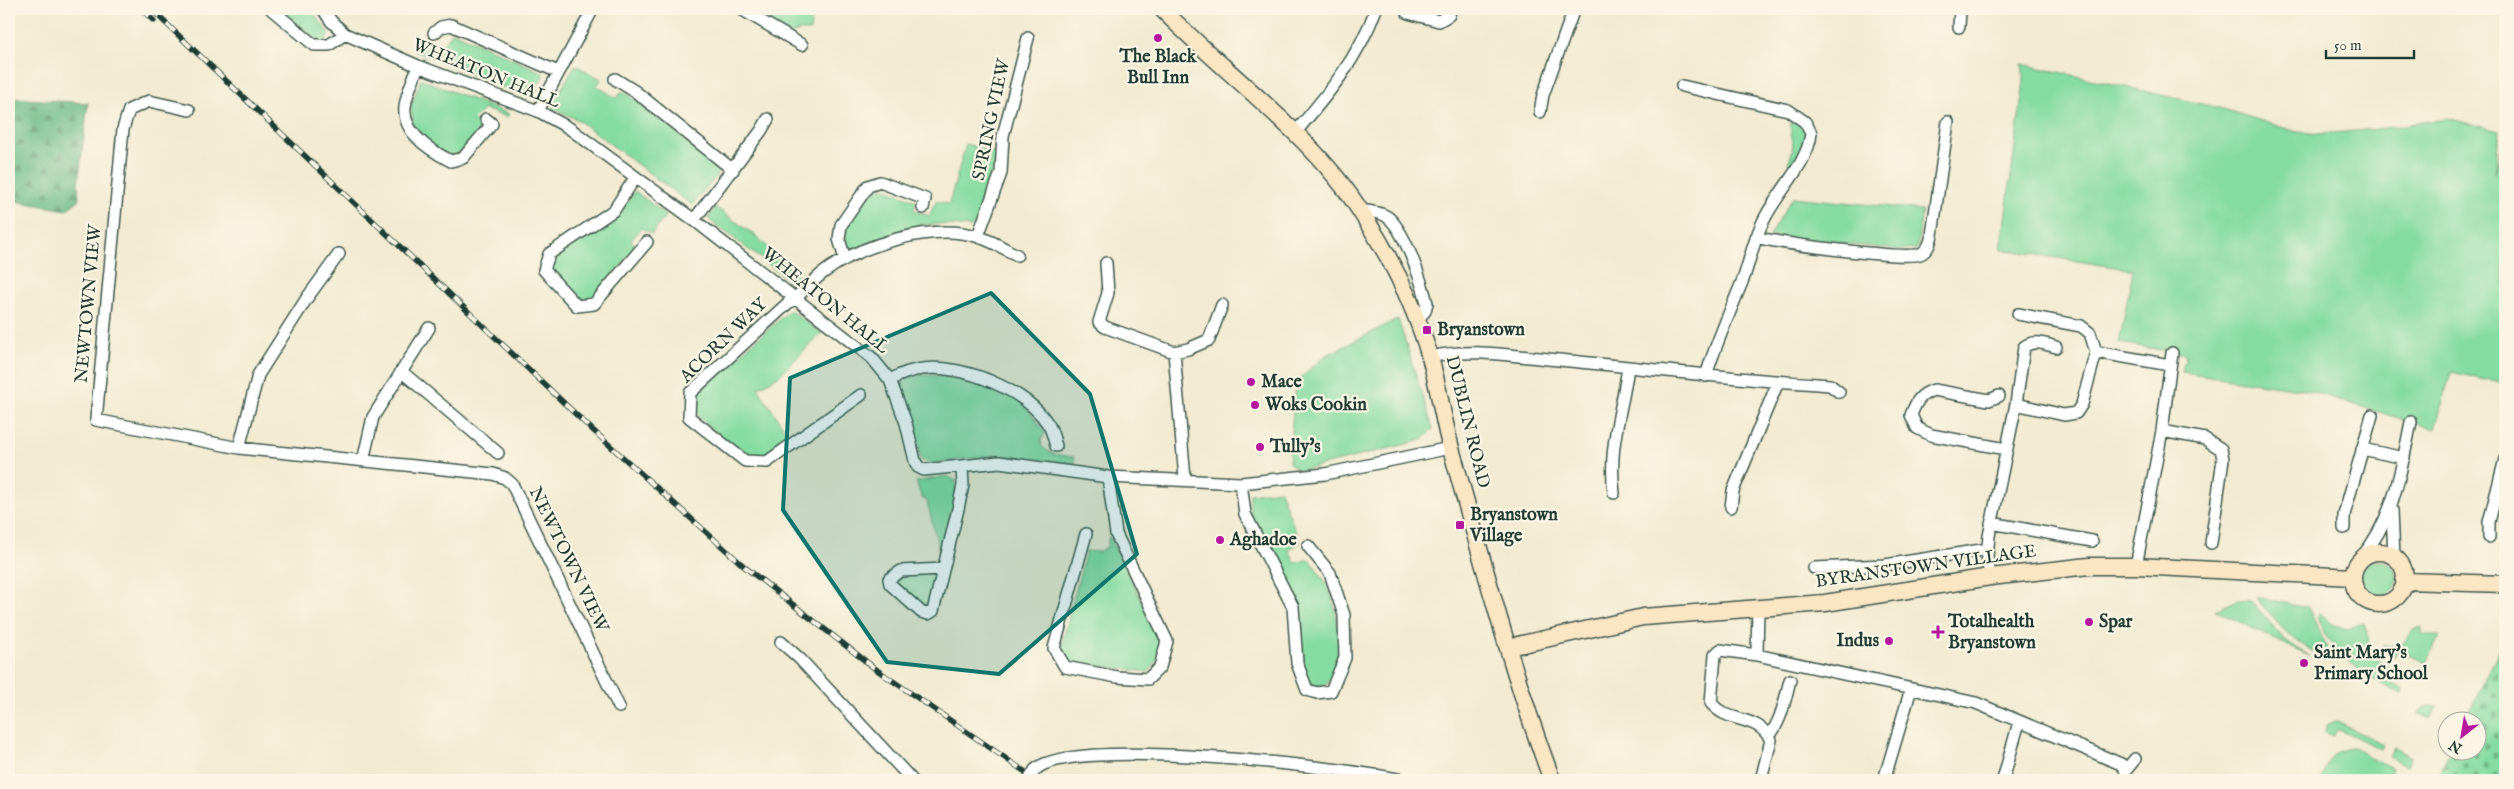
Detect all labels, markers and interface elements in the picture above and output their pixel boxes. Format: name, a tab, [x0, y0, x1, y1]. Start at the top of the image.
scale bar	[2326, 28, 2414, 60]
marker: The Black Bull Inn	[1152, 32, 1164, 44]
street label: WHEATON HALL	[409, 34, 563, 114]
text: 50 m	[2334, 36, 2362, 55]
place label: The Black Bull Inn	[1119, 46, 1198, 90]
street label: SPRING VIEW	[968, 56, 1016, 183]
street label: NEWTOWN VIEW	[71, 223, 107, 384]
street label: WHEATON HALL	[757, 243, 894, 360]
street label: ACORN WAY	[675, 293, 773, 389]
place label: Bryanstown	[1437, 319, 1525, 342]
marker: Bryanstown	[1421, 324, 1433, 336]
street label: DUBLIN ROAD	[1439, 353, 1495, 491]
place label: Mace	[1261, 371, 1302, 394]
marker: Mace	[1245, 376, 1257, 388]
place label: Woks Cookin	[1264, 394, 1367, 417]
marker: Woks Cookin	[1249, 399, 1261, 411]
place label: Tully's	[1269, 436, 1321, 459]
marker: Tully's	[1254, 441, 1266, 453]
street label: NEWTOWN VIEW	[523, 484, 614, 637]
place label: Bryanstown Village	[1469, 504, 1558, 548]
marker: Bryanstown Village	[1454, 519, 1466, 531]
place label: Aghadoe	[1229, 529, 1298, 552]
marker: Aghadoe	[1214, 534, 1226, 546]
street label: BYRANSTOWN VILLAGE	[1814, 540, 2038, 594]
place label: Totalhealth Bryanstown	[1947, 611, 2036, 655]
place label: Spar	[2099, 611, 2133, 634]
marker: Spar	[2083, 616, 2095, 628]
marker: Totalhealth Bryanstown	[1932, 626, 1944, 638]
place label: Indus	[1836, 630, 1880, 653]
marker: Indus	[1883, 635, 1895, 647]
place label: Saint Mary's Primary School	[2314, 642, 2429, 686]
marker: Saint Mary's Primary School	[2298, 657, 2310, 669]
north arrow	[2436, 712, 2486, 762]
text: N	[2446, 735, 2467, 758]

